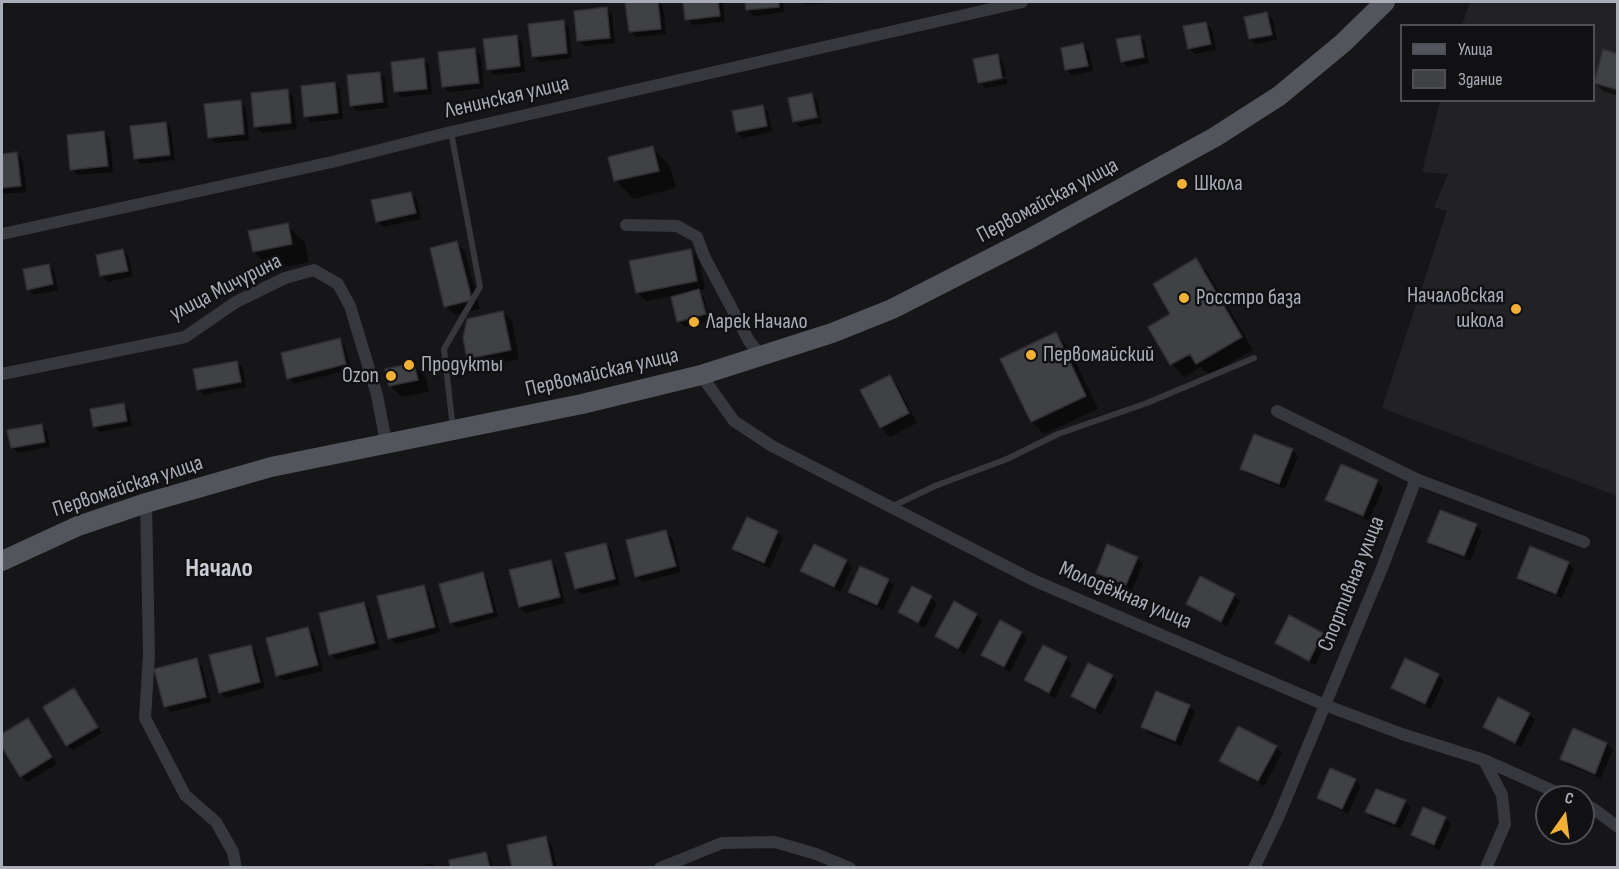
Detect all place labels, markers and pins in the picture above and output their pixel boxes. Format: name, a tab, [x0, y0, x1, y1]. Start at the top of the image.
place label: Школа	[1194, 171, 1243, 197]
marker: Школа	[1175, 177, 1189, 191]
place label: Началовская школа	[1407, 283, 1504, 334]
place label: Росстро база	[1196, 285, 1301, 311]
marker: Росстро база	[1177, 291, 1191, 305]
marker: Началовская школа	[1509, 302, 1523, 316]
place label: Ларек Начало	[706, 309, 808, 335]
marker: Ларек Начало	[687, 315, 701, 329]
place label: Первомайский	[1043, 342, 1154, 368]
marker: Первомайский	[1024, 348, 1038, 362]
place label: Продукты	[421, 352, 503, 378]
marker: Продукты	[402, 358, 416, 372]
place label: Ozon	[342, 363, 379, 389]
marker: Ozon	[384, 369, 398, 383]

